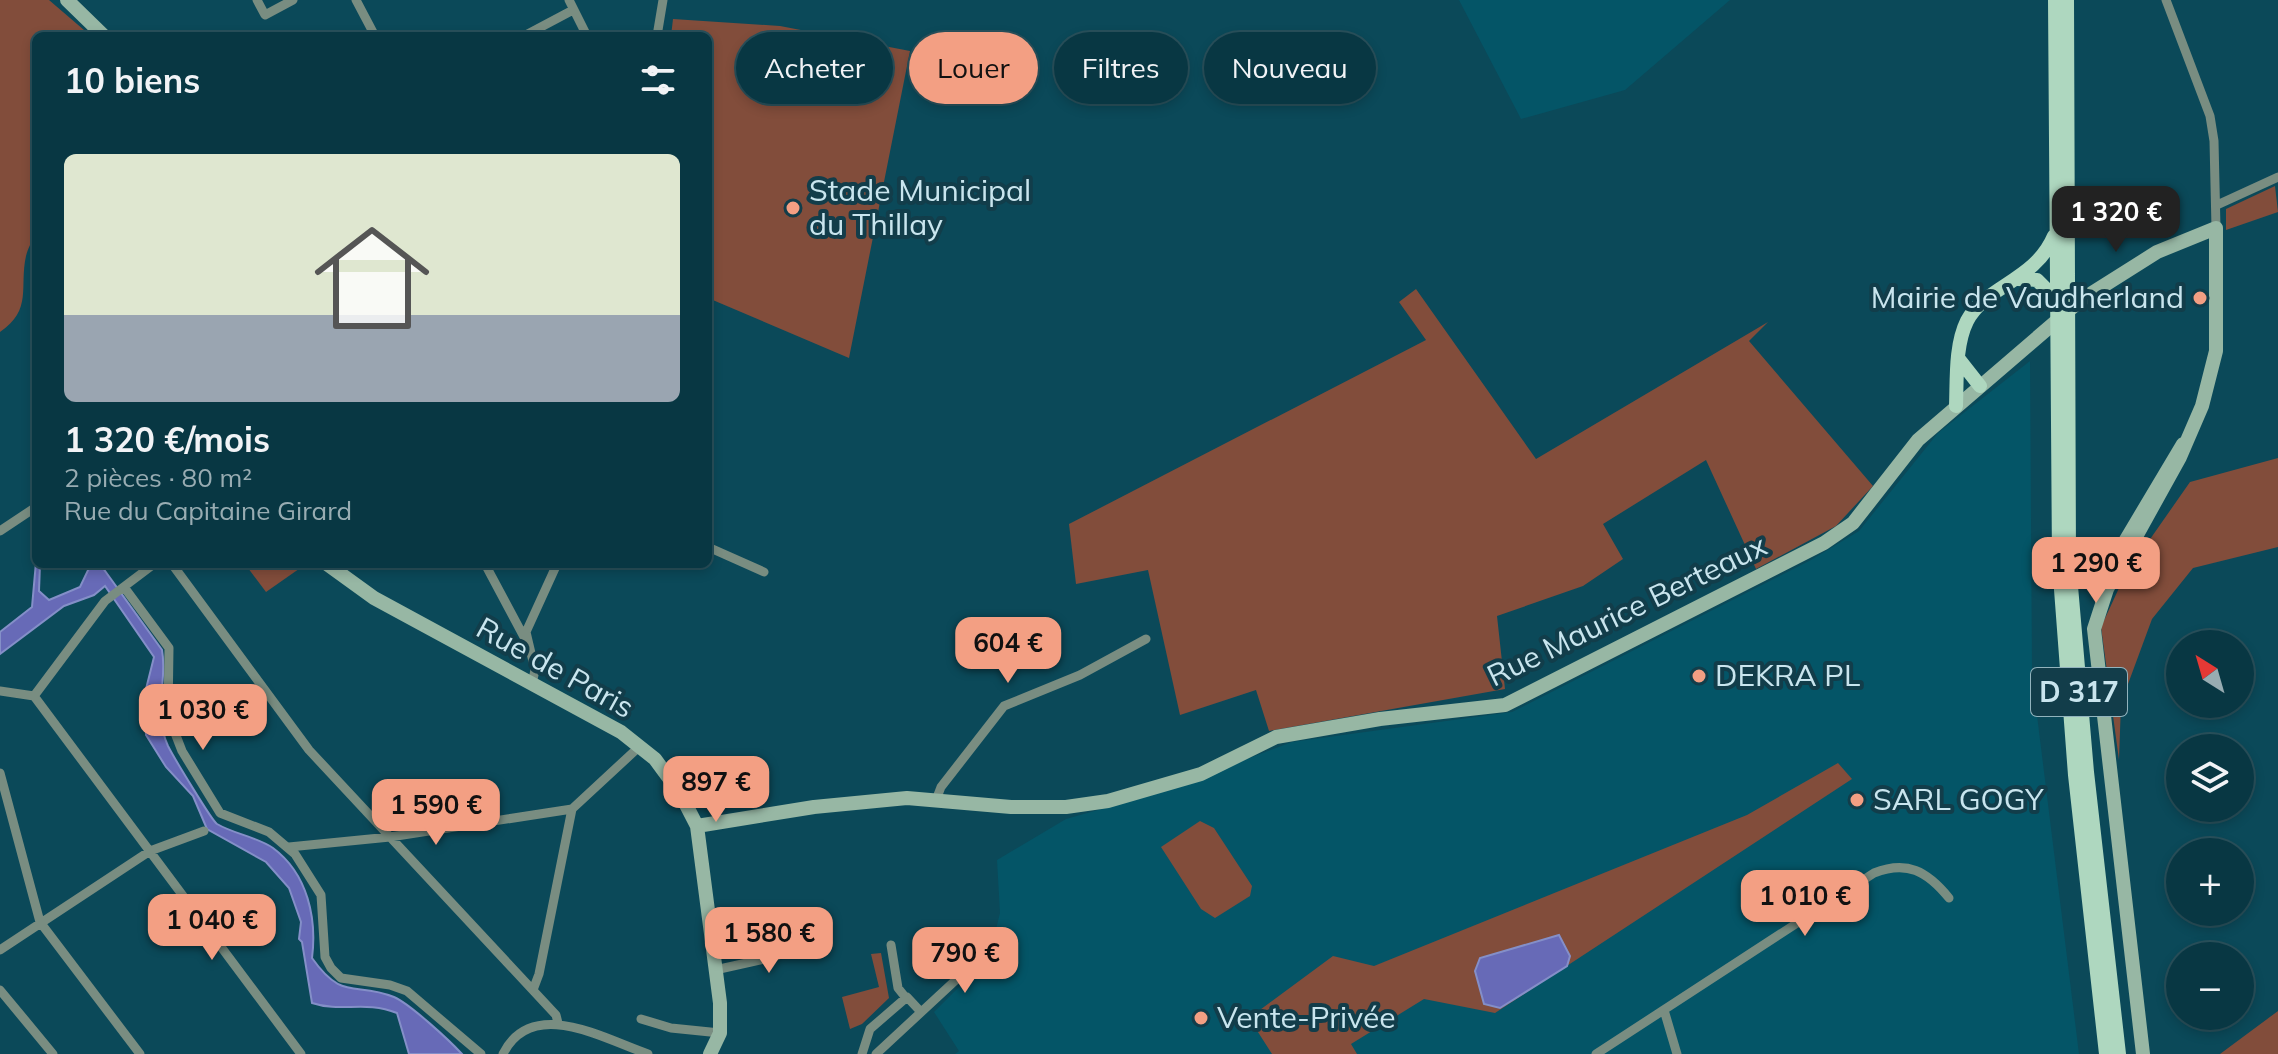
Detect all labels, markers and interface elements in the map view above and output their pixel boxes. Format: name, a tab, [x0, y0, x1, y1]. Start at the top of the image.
chip: Acheter	[736, 32, 893, 104]
chip: Louer	[909, 32, 1038, 104]
chip: Filtres	[1054, 32, 1188, 104]
chip: Nouveau	[1204, 32, 1376, 104]
icon: filters	[636, 58, 680, 102]
text: 10 biens	[64, 59, 200, 102]
place label: Stade Municipal du Thillay	[809, 171, 1031, 243]
pin: 1 320 €	[2042, 186, 2190, 254]
text: 1 320 €	[2070, 195, 2162, 228]
marker: Stade Municipal du Thillay	[784, 199, 802, 217]
icon: home	[300, 206, 444, 350]
place label: Mairie de Vaudherland	[1871, 278, 2184, 316]
marker: Mairie de Vaudherland	[2191, 289, 2209, 307]
text: 1 320 €/mois	[64, 418, 270, 461]
text: 2 pièces · 80 m²	[64, 461, 252, 494]
text: Rue du Capitaine Girard	[64, 494, 352, 527]
street label: Rue Maurice Berteaux	[1481, 526, 1773, 694]
pin: 1 290 €	[2022, 537, 2170, 605]
text: 1 290 €	[2050, 546, 2142, 579]
street label: Rue de Paris	[470, 608, 641, 726]
pin: 604 €	[952, 617, 1064, 685]
text: 604 €	[973, 626, 1043, 659]
north arrow	[2166, 630, 2254, 718]
map controls	[2166, 630, 2254, 1030]
place label: DEKRA PL	[1715, 656, 1860, 694]
marker: DEKRA PL	[1690, 667, 1708, 685]
road number: D 317	[2031, 668, 2127, 716]
pin: 1 030 €	[129, 684, 277, 752]
text: 1 030 €	[157, 693, 249, 726]
button: layers	[2166, 734, 2254, 822]
pin: 897 €	[660, 756, 772, 824]
text: 897 €	[681, 765, 751, 798]
pin: 1 590 €	[362, 779, 510, 847]
place label: SARL GOGY	[1873, 780, 2044, 818]
text: 1 590 €	[390, 788, 482, 821]
marker: SARL GOGY	[1848, 791, 1866, 809]
button: +	[2166, 838, 2254, 926]
pin: 1 010 €	[1731, 870, 1879, 938]
text: 1 010 €	[1759, 879, 1851, 912]
pin: 1 040 €	[138, 894, 286, 962]
text: 1 040 €	[166, 903, 258, 936]
pin: 1 580 €	[695, 907, 843, 975]
text: 1 580 €	[723, 916, 815, 949]
pin: 790 €	[909, 927, 1021, 995]
text: 790 €	[930, 936, 1000, 969]
button: −	[2166, 942, 2254, 1030]
place label: Vente-Privée	[1217, 998, 1396, 1036]
marker: Vente-Privée	[1192, 1009, 1210, 1027]

